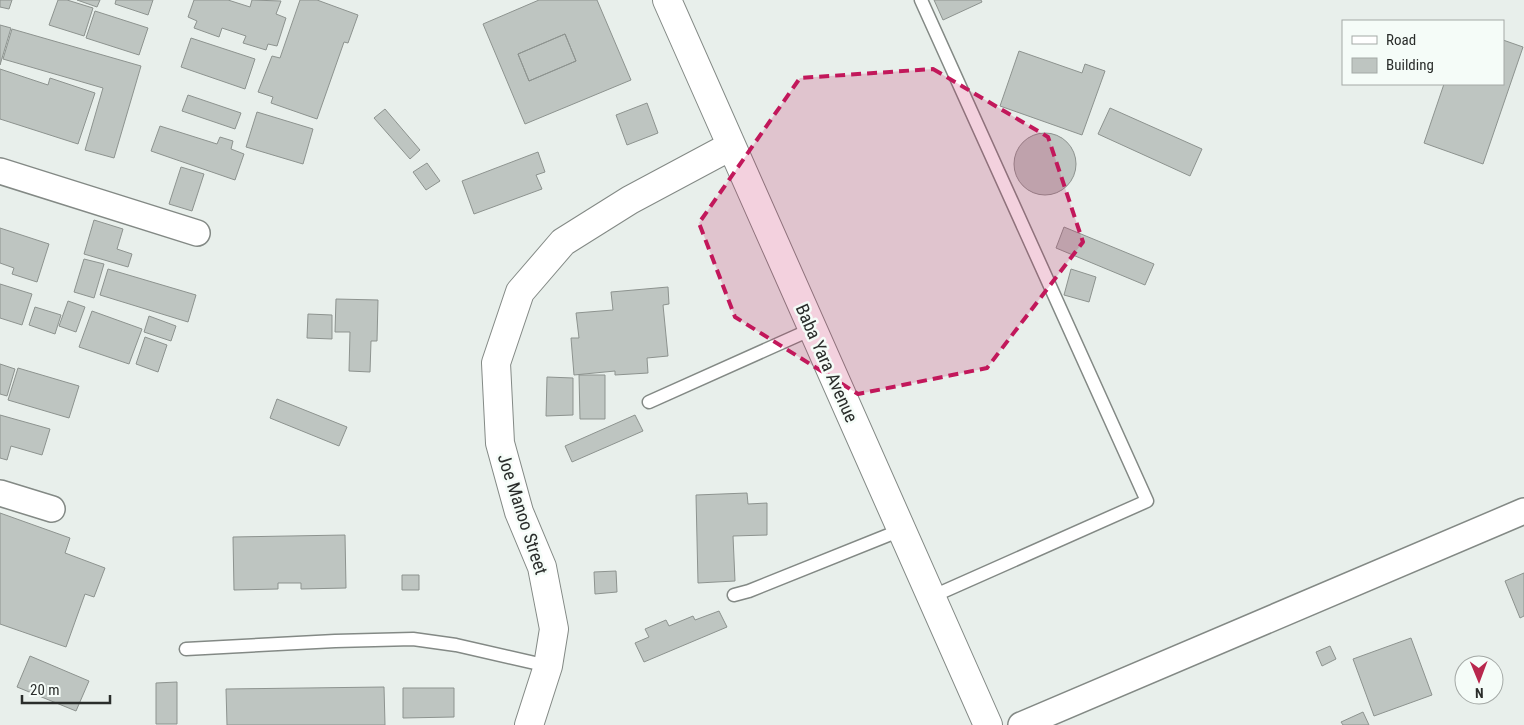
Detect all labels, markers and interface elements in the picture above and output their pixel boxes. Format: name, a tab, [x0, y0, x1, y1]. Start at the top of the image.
legend	[1342, 20, 1504, 85]
text: Road	[1386, 31, 1416, 49]
text: Building	[1386, 56, 1434, 74]
street label: Baba Yara Avenue	[792, 301, 862, 425]
street label: Joe Manoo Street	[494, 451, 552, 577]
north arrow	[1454, 655, 1504, 705]
scale bar	[22, 672, 110, 704]
text: 20 m	[30, 681, 60, 699]
text: N	[1475, 685, 1484, 701]

